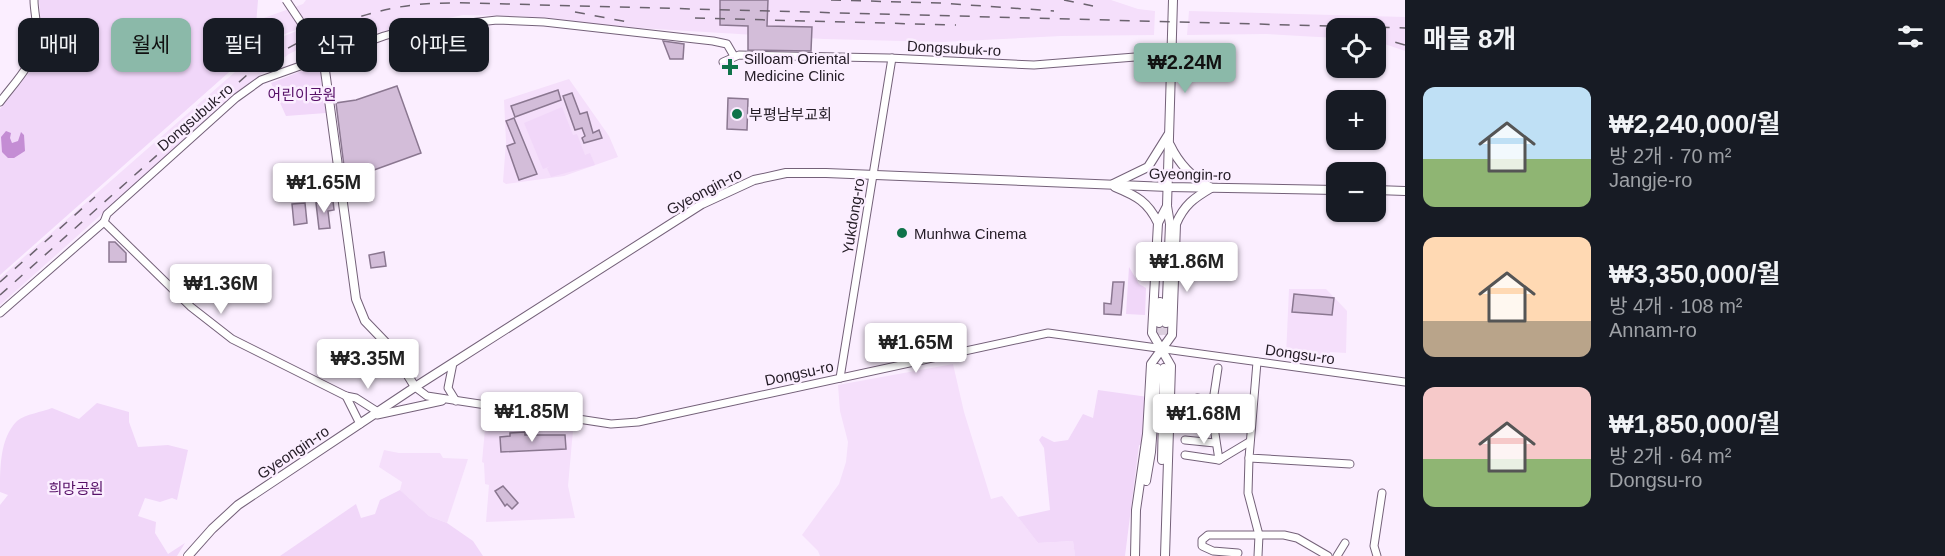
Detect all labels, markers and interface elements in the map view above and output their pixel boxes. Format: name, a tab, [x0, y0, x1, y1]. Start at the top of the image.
chip: 매매	[18, 18, 99, 72]
chip: 월세	[111, 18, 191, 72]
chip: 필터	[203, 18, 284, 72]
chip: 신규	[296, 18, 377, 72]
chip: 아파트	[389, 18, 489, 72]
map controls	[1326, 18, 1386, 222]
button: locate	[1326, 18, 1386, 78]
icon: filters	[1894, 20, 1927, 53]
text: 매물 8개	[1423, 24, 1516, 54]
street label: Dongsubuk-ro	[907, 37, 1001, 59]
pin: ₩2.24M	[1136, 43, 1234, 94]
place label: Silloam Oriental Medicine Clinic	[744, 50, 850, 84]
text: ₩2.24M	[1148, 51, 1222, 73]
marker: Silloam Oriental Medicine Clinic	[721, 58, 739, 76]
street label: Dongsubuk-ro	[154, 80, 236, 154]
park label: 어린이공원	[267, 86, 337, 103]
button: +	[1326, 90, 1386, 150]
place label: 부평남부교회	[749, 106, 832, 123]
marker: 부평남부교회	[730, 107, 744, 121]
text: ₩2,240,000/월	[1609, 109, 1780, 139]
icon: home	[1471, 111, 1543, 183]
text: 방 2개 · 70 m²	[1609, 145, 1731, 167]
button: −	[1326, 162, 1386, 222]
pin: ₩1.65M	[275, 163, 373, 214]
street label: Gyeongin-ro	[664, 164, 744, 218]
street label: Gyeongin-ro	[1149, 165, 1231, 183]
text: Jangje-ro	[1609, 169, 1692, 191]
text: ₩1.65M	[287, 171, 361, 193]
street label: Yukdong-ro	[839, 177, 867, 255]
place label: Munhwa Cinema	[914, 225, 1027, 242]
marker: Munhwa Cinema	[895, 226, 909, 240]
pin: ₩1.86M	[1138, 242, 1236, 293]
text: ₩1.86M	[1150, 250, 1224, 272]
text: ₩3,350,000/월	[1609, 259, 1780, 289]
icon: home	[1471, 261, 1543, 333]
pin: ₩1.36M	[172, 264, 270, 315]
text: ₩1.36M	[184, 272, 258, 294]
text: 방 4개 · 108 m²	[1609, 295, 1743, 317]
text: Annam-ro	[1609, 319, 1697, 341]
pin: ₩1.65M	[867, 323, 965, 374]
text: ₩1.65M	[879, 331, 953, 353]
pin: ₩3.35M	[319, 339, 417, 390]
street label: Dongsu-ro	[1264, 341, 1336, 367]
text: ₩3.35M	[331, 347, 405, 369]
street label: Dongsu-ro	[763, 357, 835, 389]
pin: ₩1.85M	[483, 392, 581, 443]
pin: ₩1.68M	[1155, 394, 1253, 445]
text: ₩1.85M	[495, 400, 569, 422]
text: ₩1.68M	[1167, 402, 1241, 424]
text: ₩1,850,000/월	[1609, 409, 1780, 439]
icon: home	[1471, 411, 1543, 483]
street label: Gyeongin-ro	[254, 422, 332, 482]
text: 방 2개 · 64 m²	[1609, 445, 1731, 467]
text: Dongsu-ro	[1609, 469, 1702, 491]
park label: 희망공원	[48, 480, 104, 497]

